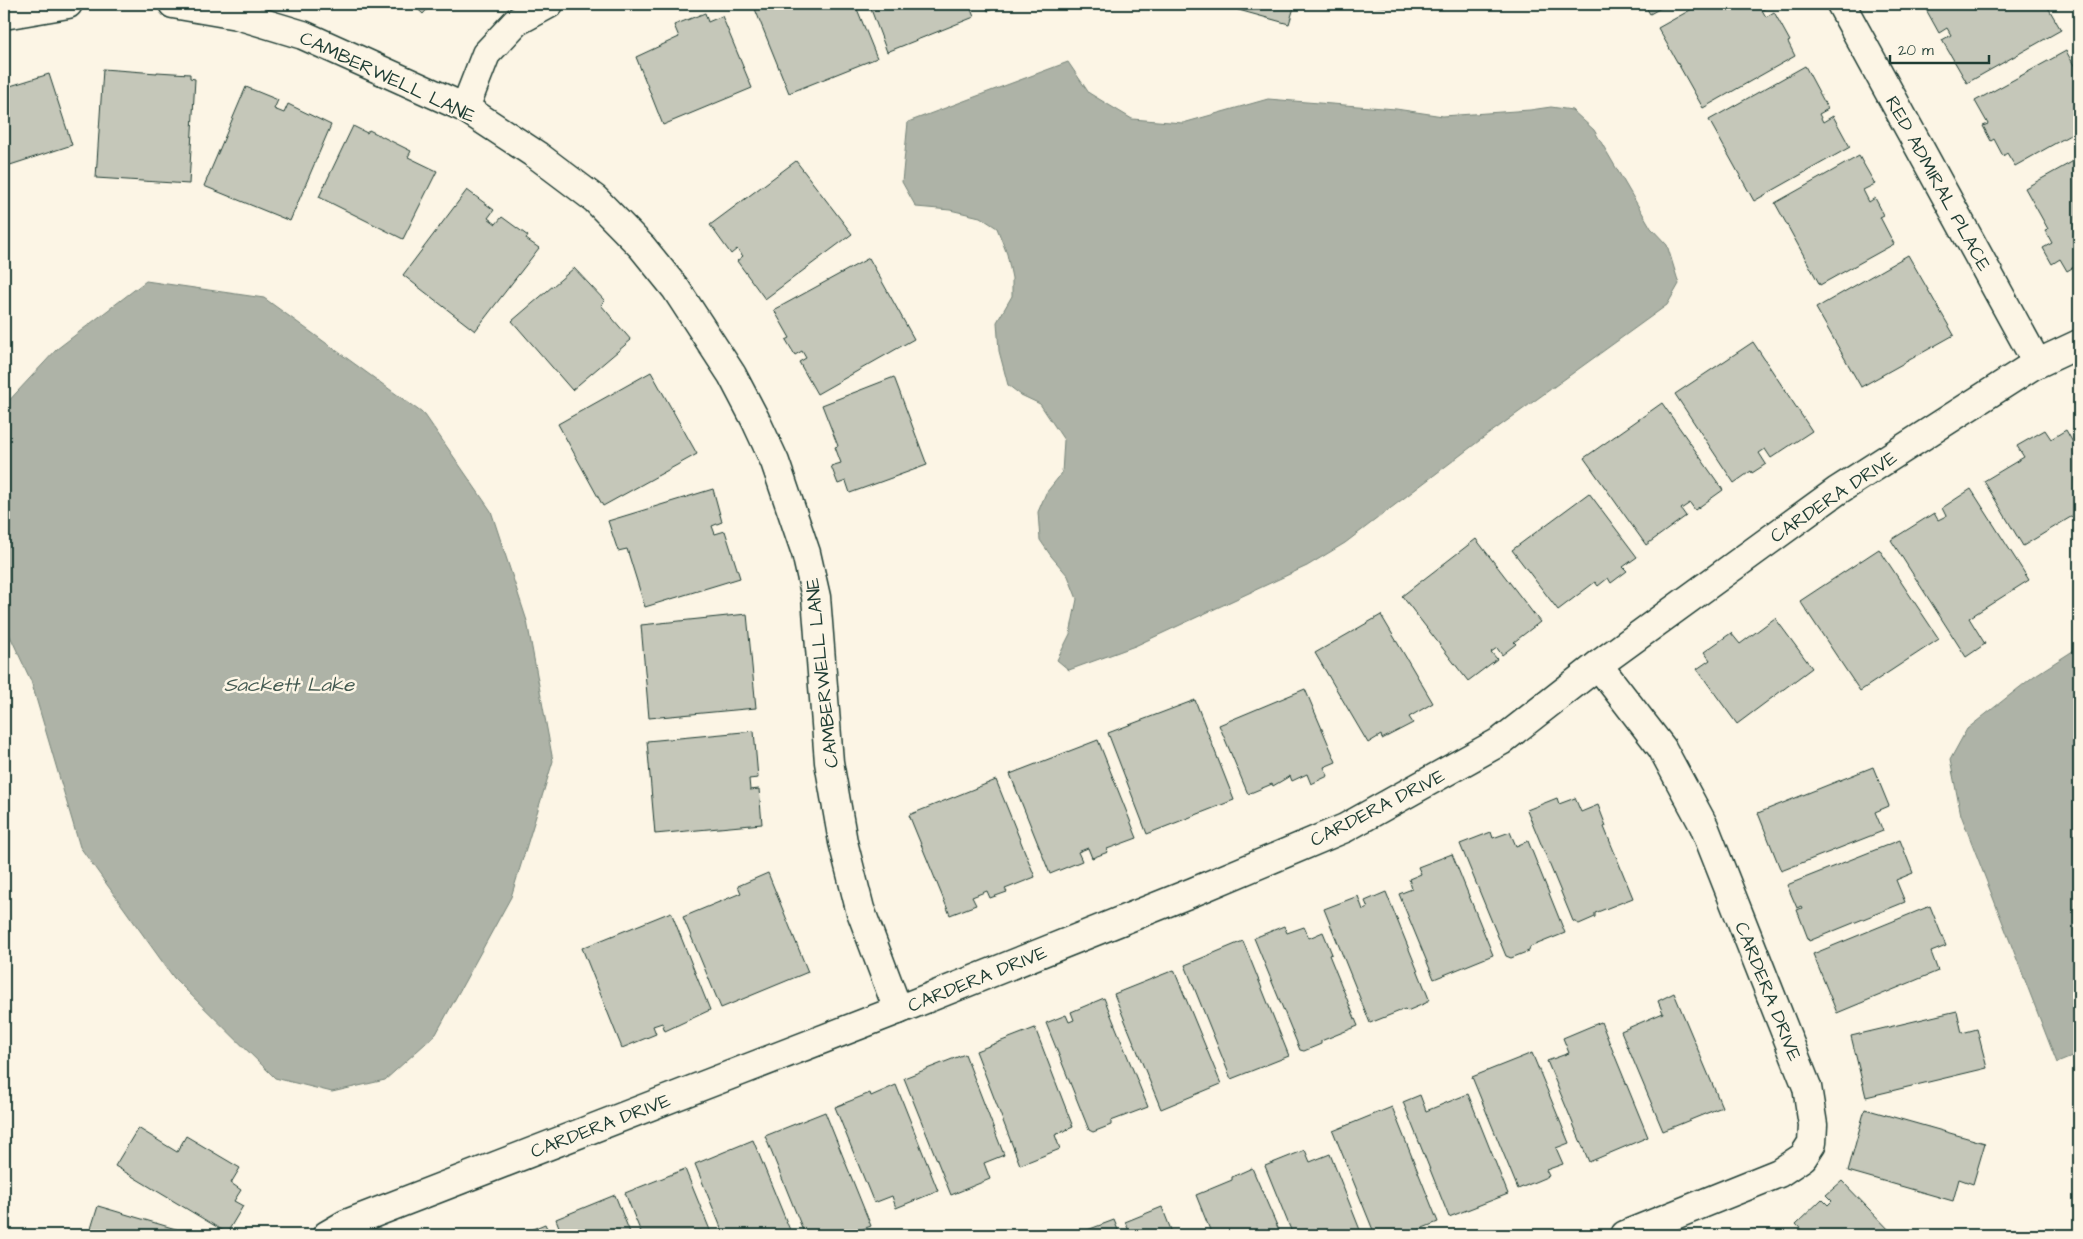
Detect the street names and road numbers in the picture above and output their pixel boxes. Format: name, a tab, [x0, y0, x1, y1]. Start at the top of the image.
street label: CAMBERWELL LANE	[295, 25, 480, 130]
street label: RED ADMIRAL PLACE	[1878, 91, 1997, 276]
street label: CARDERA DRIVE	[1765, 445, 1903, 550]
street label: CAMBERWELL LANE	[799, 576, 846, 769]
street label: CARDERA DRIVE	[1306, 763, 1450, 854]
street label: CARDERA DRIVE	[1727, 918, 1808, 1065]
street label: CARDERA DRIVE	[904, 939, 1051, 1020]
street label: CARDERA DRIVE	[527, 1087, 674, 1166]

